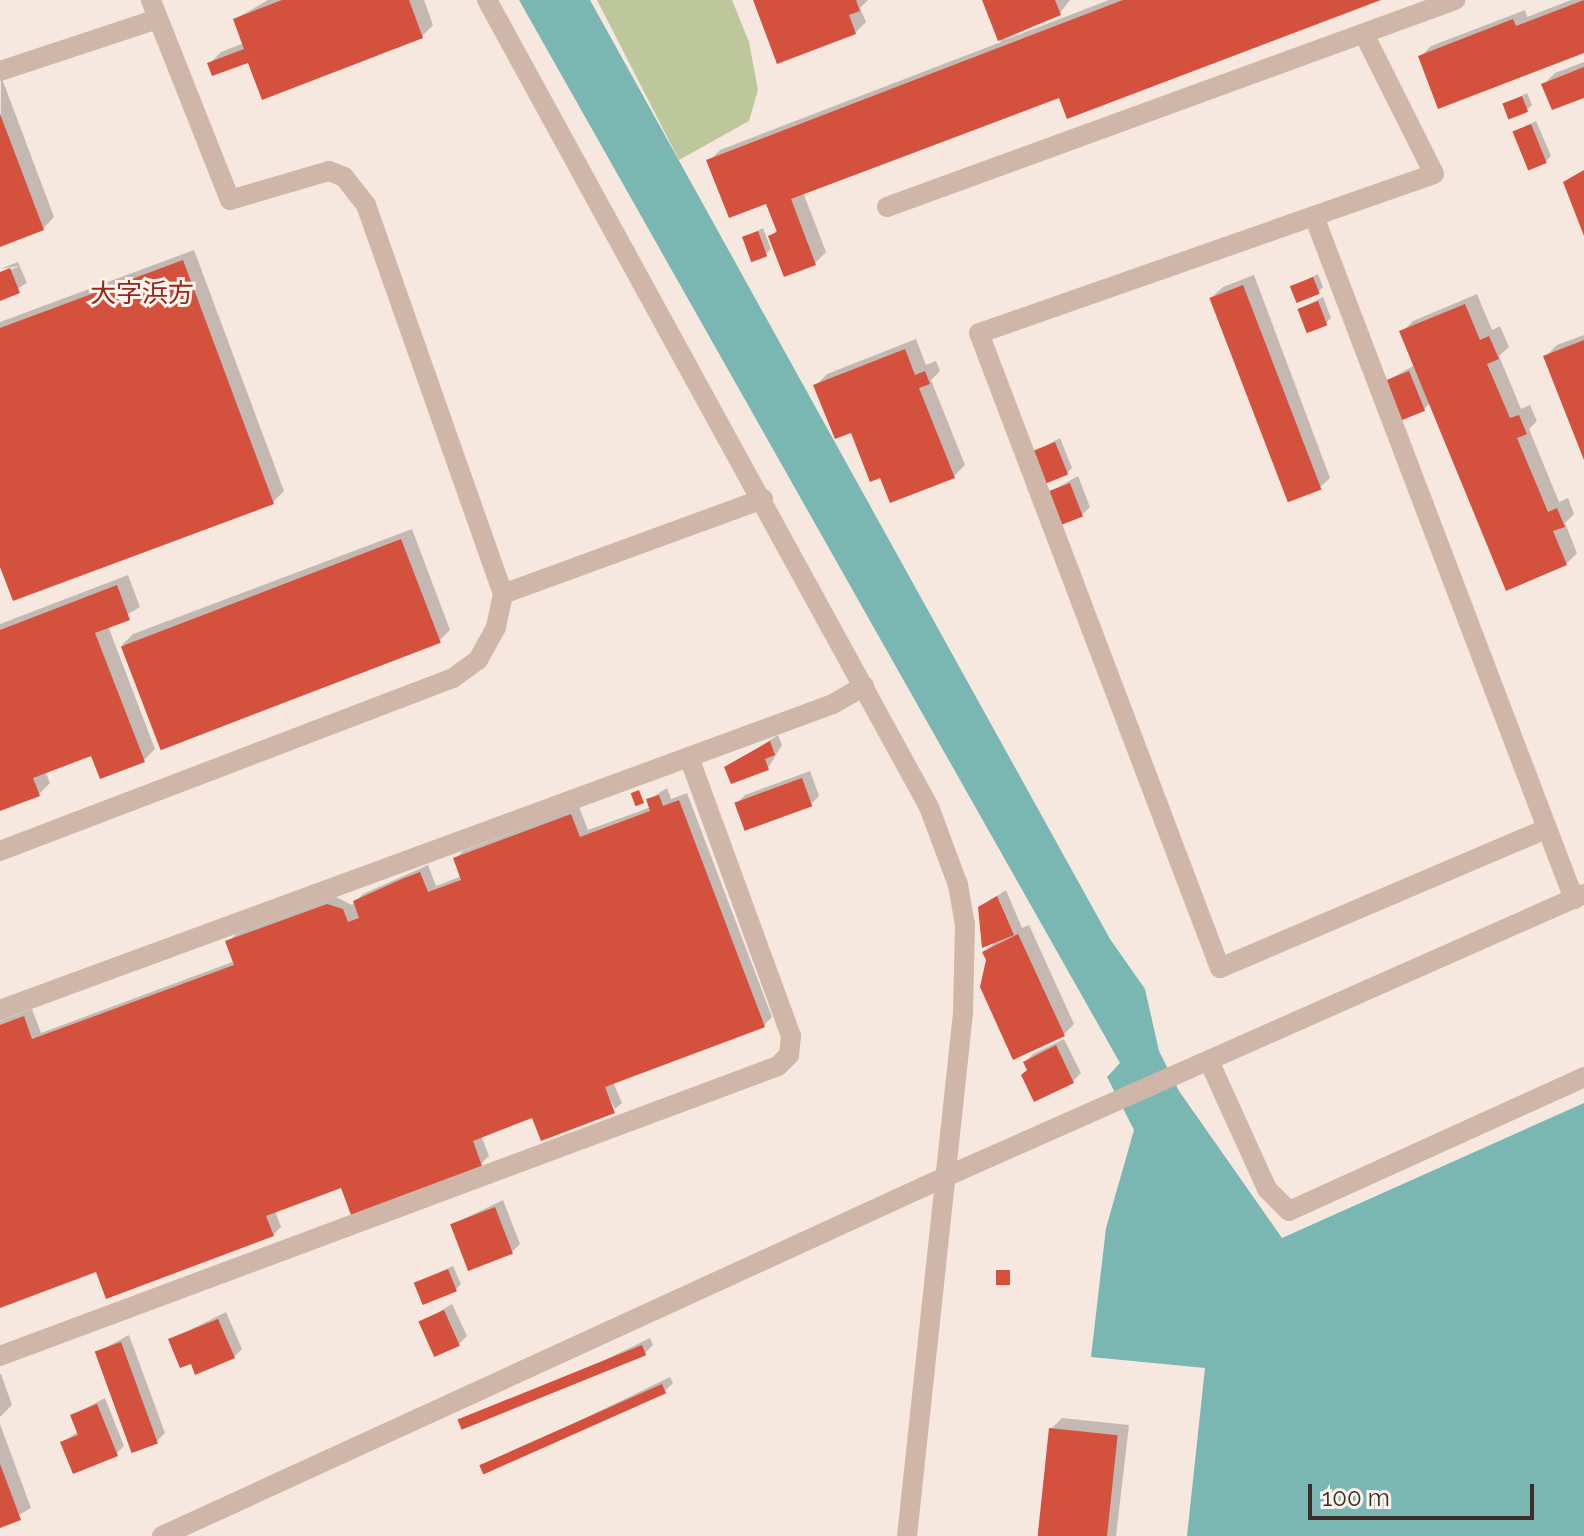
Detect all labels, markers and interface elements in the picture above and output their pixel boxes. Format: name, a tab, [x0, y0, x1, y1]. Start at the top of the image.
district label: 大字浜方	[90, 278, 194, 310]
scale bar	[1312, 1468, 1538, 1518]
text: 100 m	[1322, 1483, 1390, 1512]

